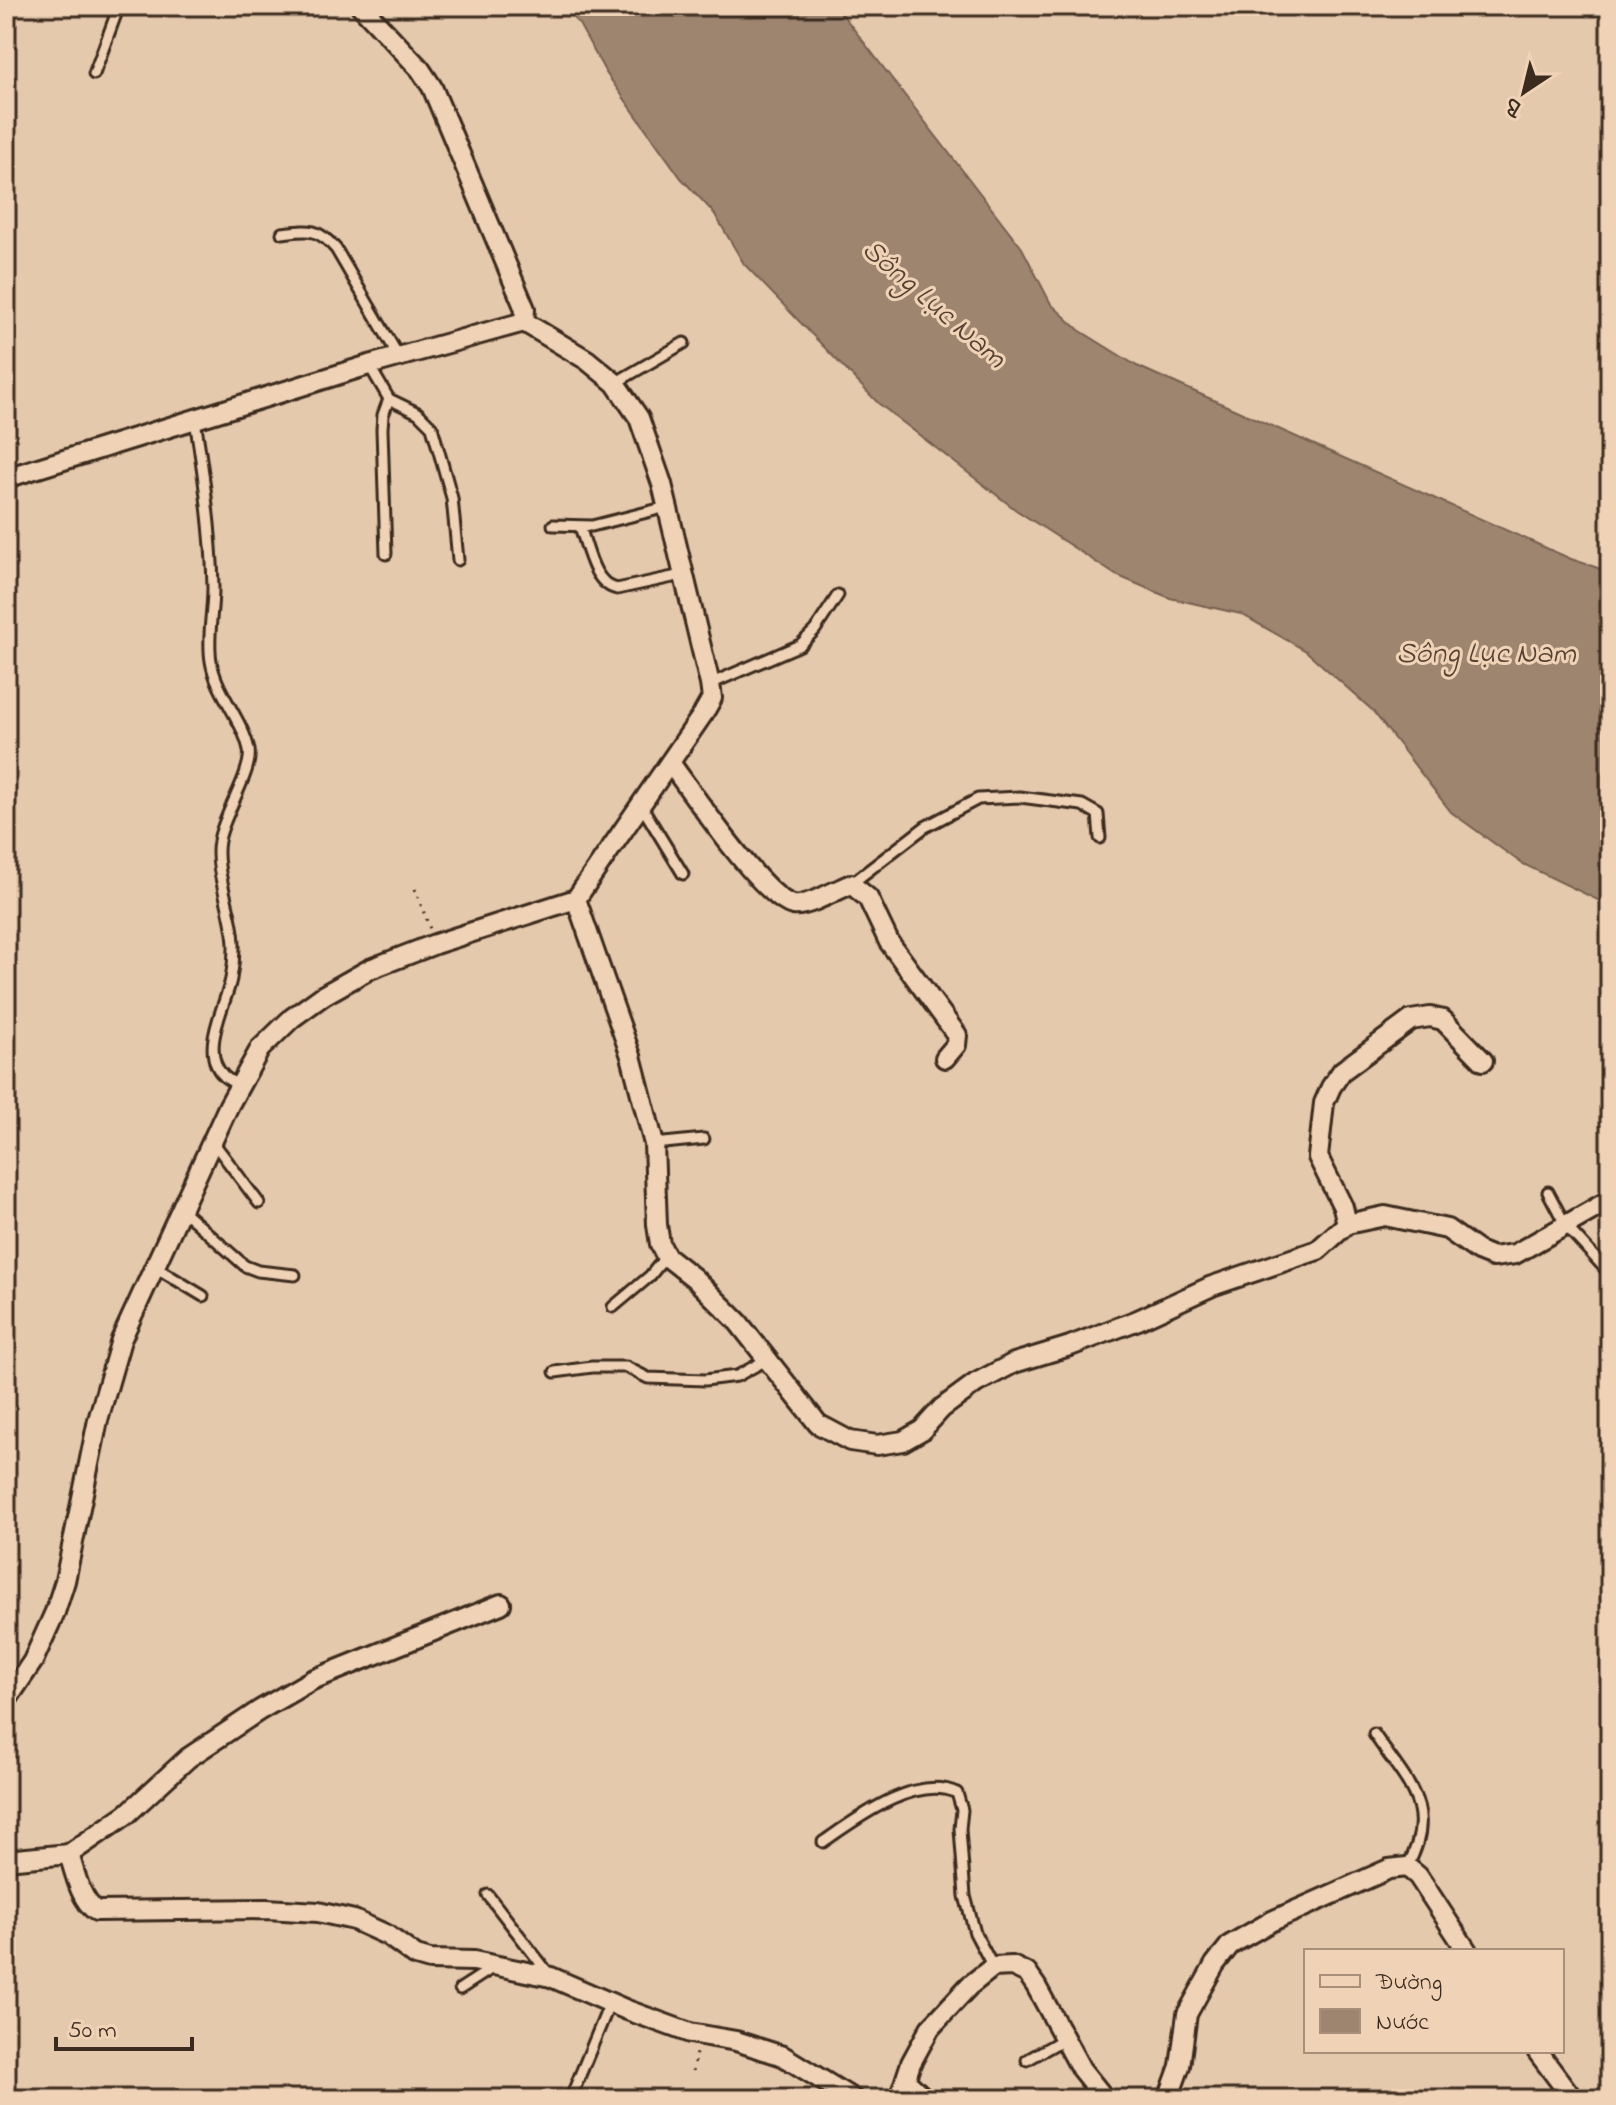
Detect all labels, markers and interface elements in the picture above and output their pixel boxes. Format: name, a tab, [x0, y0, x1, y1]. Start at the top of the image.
north arrow	[1484, 52, 1564, 132]
text: B	[1499, 88, 1530, 124]
water label: Sông Lục Nam	[851, 230, 1016, 381]
water label: Sông Lục Nam	[1396, 633, 1576, 677]
legend	[1304, 1949, 1564, 2053]
text: Đường	[1375, 1966, 1442, 2001]
scale bar	[56, 2001, 192, 2051]
text: Nước	[1376, 2006, 1429, 2041]
text: 50 m	[68, 2014, 117, 2049]

